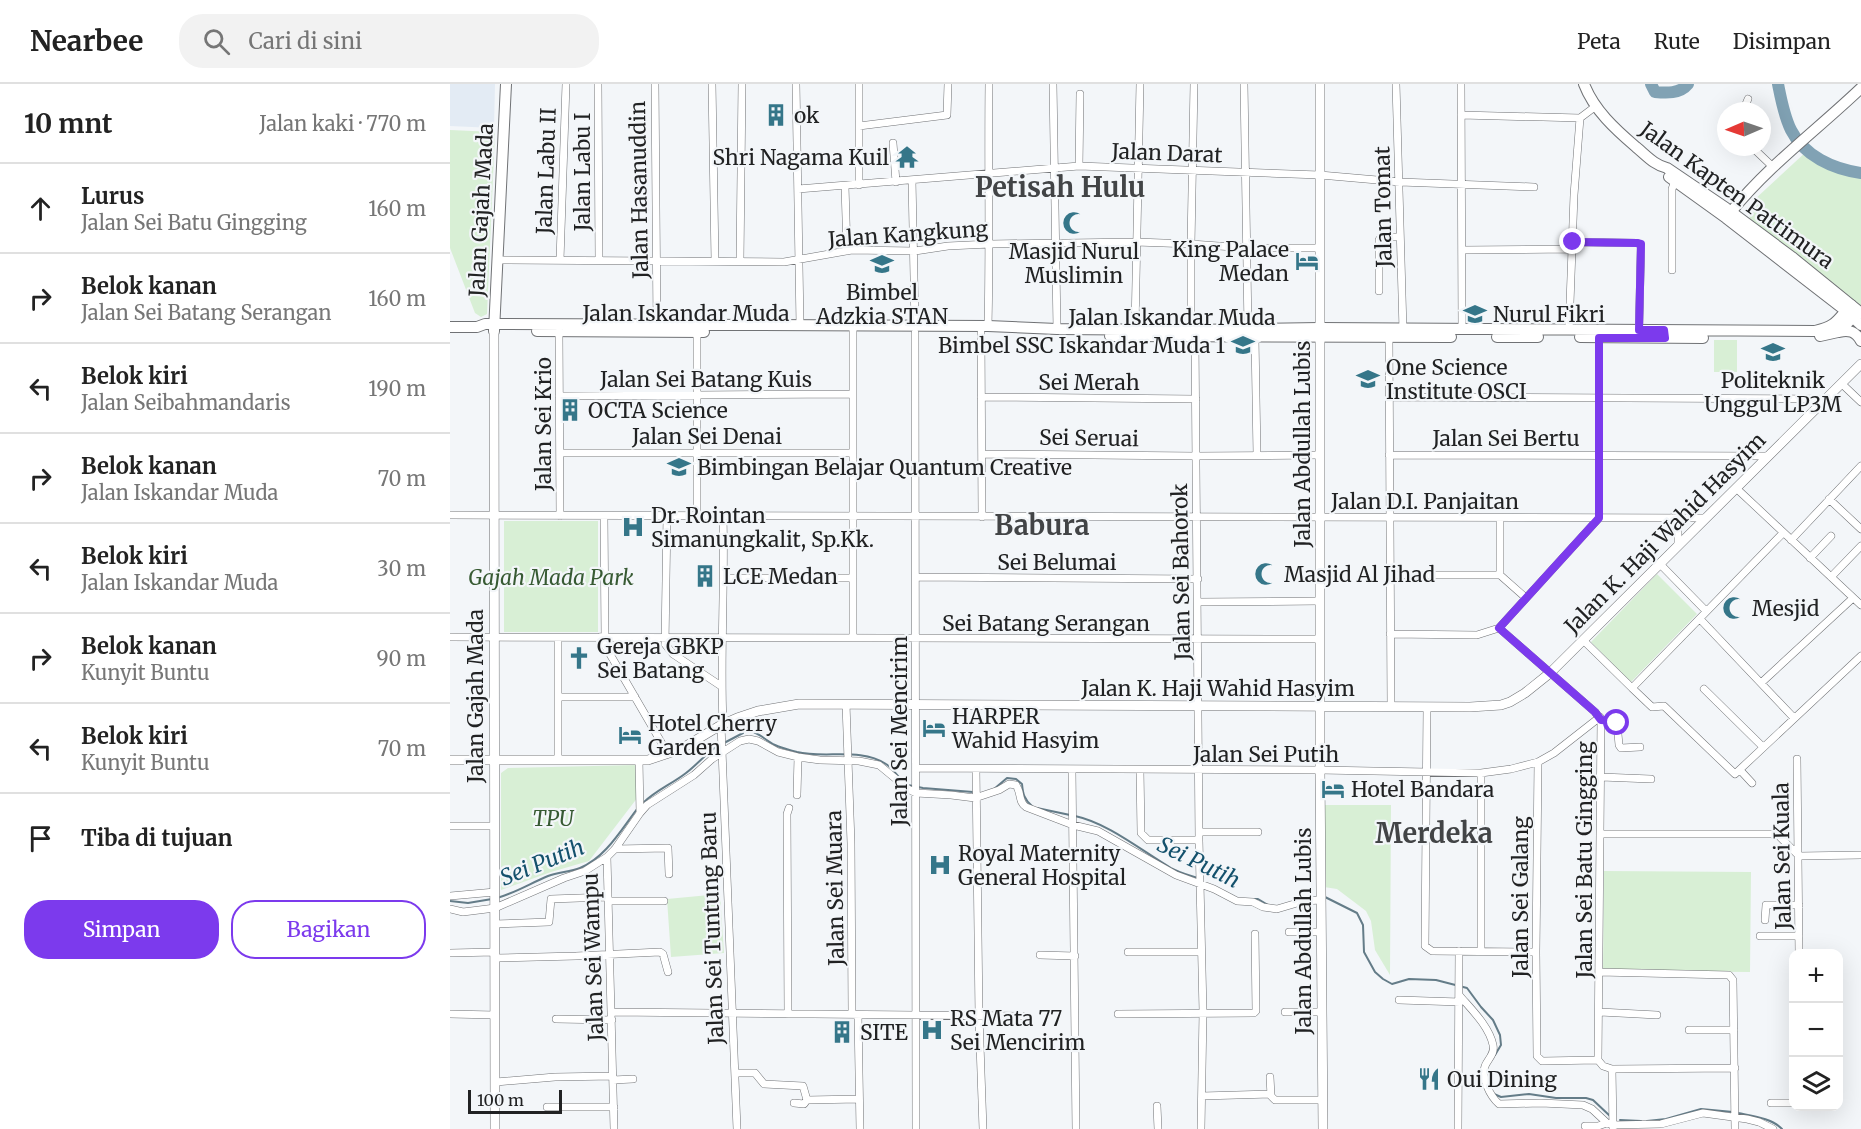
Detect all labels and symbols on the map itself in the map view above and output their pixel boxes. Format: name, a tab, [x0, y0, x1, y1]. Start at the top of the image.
street label: Jalan Hasanuddin	[624, 101, 654, 280]
building icon: ok	[763, 102, 789, 128]
place label: ok	[794, 102, 820, 129]
north arrow	[1717, 102, 1771, 156]
street label: Jalan Labu II	[530, 107, 562, 236]
street label: Jalan Labu I	[569, 113, 596, 232]
street label: Jalan Kapten Pattimura	[1634, 115, 1839, 275]
street label: Jalan Gajah Mada	[463, 122, 499, 299]
street label: Jalan Darat	[1110, 138, 1223, 168]
place label: Shri Nagama Kuil	[713, 144, 889, 171]
temple icon: Shri Nagama Kuil	[894, 144, 920, 170]
street label: Jalan Tomat	[1368, 146, 1398, 269]
district label: Petisah Hulu	[975, 170, 1145, 204]
mosque icon: Masjid Nurul Muslimin	[1061, 210, 1087, 236]
street label: Jalan Kangkung	[826, 215, 989, 253]
route end	[1559, 228, 1585, 254]
place label: King Palace Medan	[1172, 236, 1289, 287]
place label: Masjid Nurul Muslimin	[1009, 238, 1140, 289]
hotel icon: King Palace Medan	[1294, 248, 1320, 274]
school or university icon: Bimbel Adzkia STAN	[869, 251, 895, 277]
place label: Bimbel Adzkia STAN	[815, 279, 948, 330]
street label: Jalan Iskandar Muda	[581, 300, 790, 327]
school or university icon: Nurul Fikri	[1462, 301, 1488, 327]
place label: Nurul Fikri	[1493, 301, 1605, 328]
street label: Jalan Iskandar Muda	[1067, 304, 1276, 331]
place label: Bimbel SSC Iskandar Muda 1	[938, 332, 1225, 359]
school or university icon: Bimbel SSC Iskandar Muda 1	[1230, 332, 1256, 358]
school or university icon: Politeknik Unggul LP3M	[1760, 339, 1786, 365]
street label: Jalan Abdullah Lubis	[1289, 341, 1316, 548]
place label: One Science Institute OSCI	[1386, 354, 1527, 405]
street label: Jalan Sei Krio	[530, 357, 557, 492]
street label: Jalan Sei Batang Kuis	[599, 366, 812, 393]
school or university icon: One Science Institute OSCI	[1355, 366, 1381, 392]
place label: Politeknik Unggul LP3M	[1704, 367, 1842, 418]
street label: Sei Merah	[1038, 369, 1140, 396]
building icon: OCTA Science	[557, 397, 583, 423]
place label: OCTA Science	[588, 397, 728, 424]
street label: Jalan Sei Denai	[631, 423, 782, 450]
street label: Sei Seruai	[1039, 424, 1139, 452]
street label: Jalan Sei Bertu	[1431, 425, 1580, 452]
street label: Jalan K. Haji Wahid Hasyim	[1558, 427, 1771, 640]
school or university icon: Bimbingan Belajar Quantum Creative	[666, 454, 692, 480]
place label: Bimbingan Belajar Quantum Creative	[697, 454, 1072, 481]
street label: Jalan Sei Bahorok	[1166, 483, 1196, 662]
street label: Jalan D.I. Panjaitan	[1330, 488, 1519, 515]
place label: Dr. Rointan Simanungkalit, Sp.Kk.	[651, 502, 874, 553]
district label: Babura	[994, 508, 1090, 542]
hospital icon: Dr. Rointan Simanungkalit, Sp.Kk.	[620, 514, 646, 540]
street label: Sei Belumai	[997, 549, 1117, 576]
mosque icon: Masjid Al Jihad	[1253, 561, 1279, 587]
place label: Masjid Al Jihad	[1284, 561, 1436, 588]
building icon: LCE Medan	[692, 563, 718, 589]
place label: LCE Medan	[723, 563, 838, 590]
park label: Gajah Mada Park	[468, 564, 634, 591]
mosque icon: Mesjid	[1721, 595, 1747, 621]
place label: Mesjid	[1752, 595, 1820, 622]
street label: Jalan Gajah Mada	[462, 609, 489, 784]
street label: Sei Batang Serangan	[942, 610, 1150, 637]
place label: Gereja GBKP Sei Batang	[597, 633, 724, 684]
street label: Jalan Sei Mencirim	[886, 636, 913, 827]
church icon: Gereja GBKP Sei Batang	[566, 645, 592, 671]
street label: Jalan K. Haji Wahid Hasyim	[1080, 675, 1355, 702]
place label: HARPER Wahid Hasyim	[951, 703, 1100, 754]
route start	[1603, 709, 1629, 735]
place label: Hotel Cherry Garden	[648, 710, 778, 761]
hotel icon: HARPER Wahid Hasyim	[921, 715, 947, 741]
hotel icon: Hotel Cherry Garden	[617, 722, 643, 748]
street label: Jalan Sei Putih	[1192, 741, 1339, 768]
street label: Jalan Sei Batu Gingging	[1571, 741, 1598, 980]
hotel icon: Hotel Bandara	[1320, 776, 1346, 802]
place label: Hotel Bandara	[1351, 776, 1494, 803]
street label: Jalan Sei Kuala	[1767, 782, 1797, 931]
park label: TPU	[533, 805, 575, 832]
street label: Jalan Sei Muara	[820, 810, 850, 967]
street label: Jalan Sei Tuntung Baru	[694, 811, 730, 1046]
district label: Merdeka	[1375, 816, 1493, 850]
street label: Jalan Sei Galang	[1507, 816, 1534, 979]
street label: Jalan Abdullah Lubis	[1290, 828, 1317, 1035]
water label: Sei Putih	[1153, 830, 1245, 894]
water label: Sei Putih	[496, 832, 588, 892]
place label: Royal Maternity General Hospital	[958, 840, 1127, 891]
hospital icon: Royal Maternity General Hospital	[927, 852, 953, 878]
street label: Jalan Sei Wampu	[577, 872, 609, 1043]
place label: RS Mata 77 Sei Mencirim	[950, 1005, 1086, 1056]
hospital icon: RS Mata 77 Sei Mencirim	[919, 1017, 945, 1043]
building icon: SITE	[829, 1019, 855, 1045]
place label: SITE	[860, 1019, 909, 1046]
restaurant icon: Oui Dining	[1416, 1066, 1442, 1092]
place label: Oui Dining	[1447, 1066, 1557, 1093]
scale bar	[468, 1087, 562, 1114]

